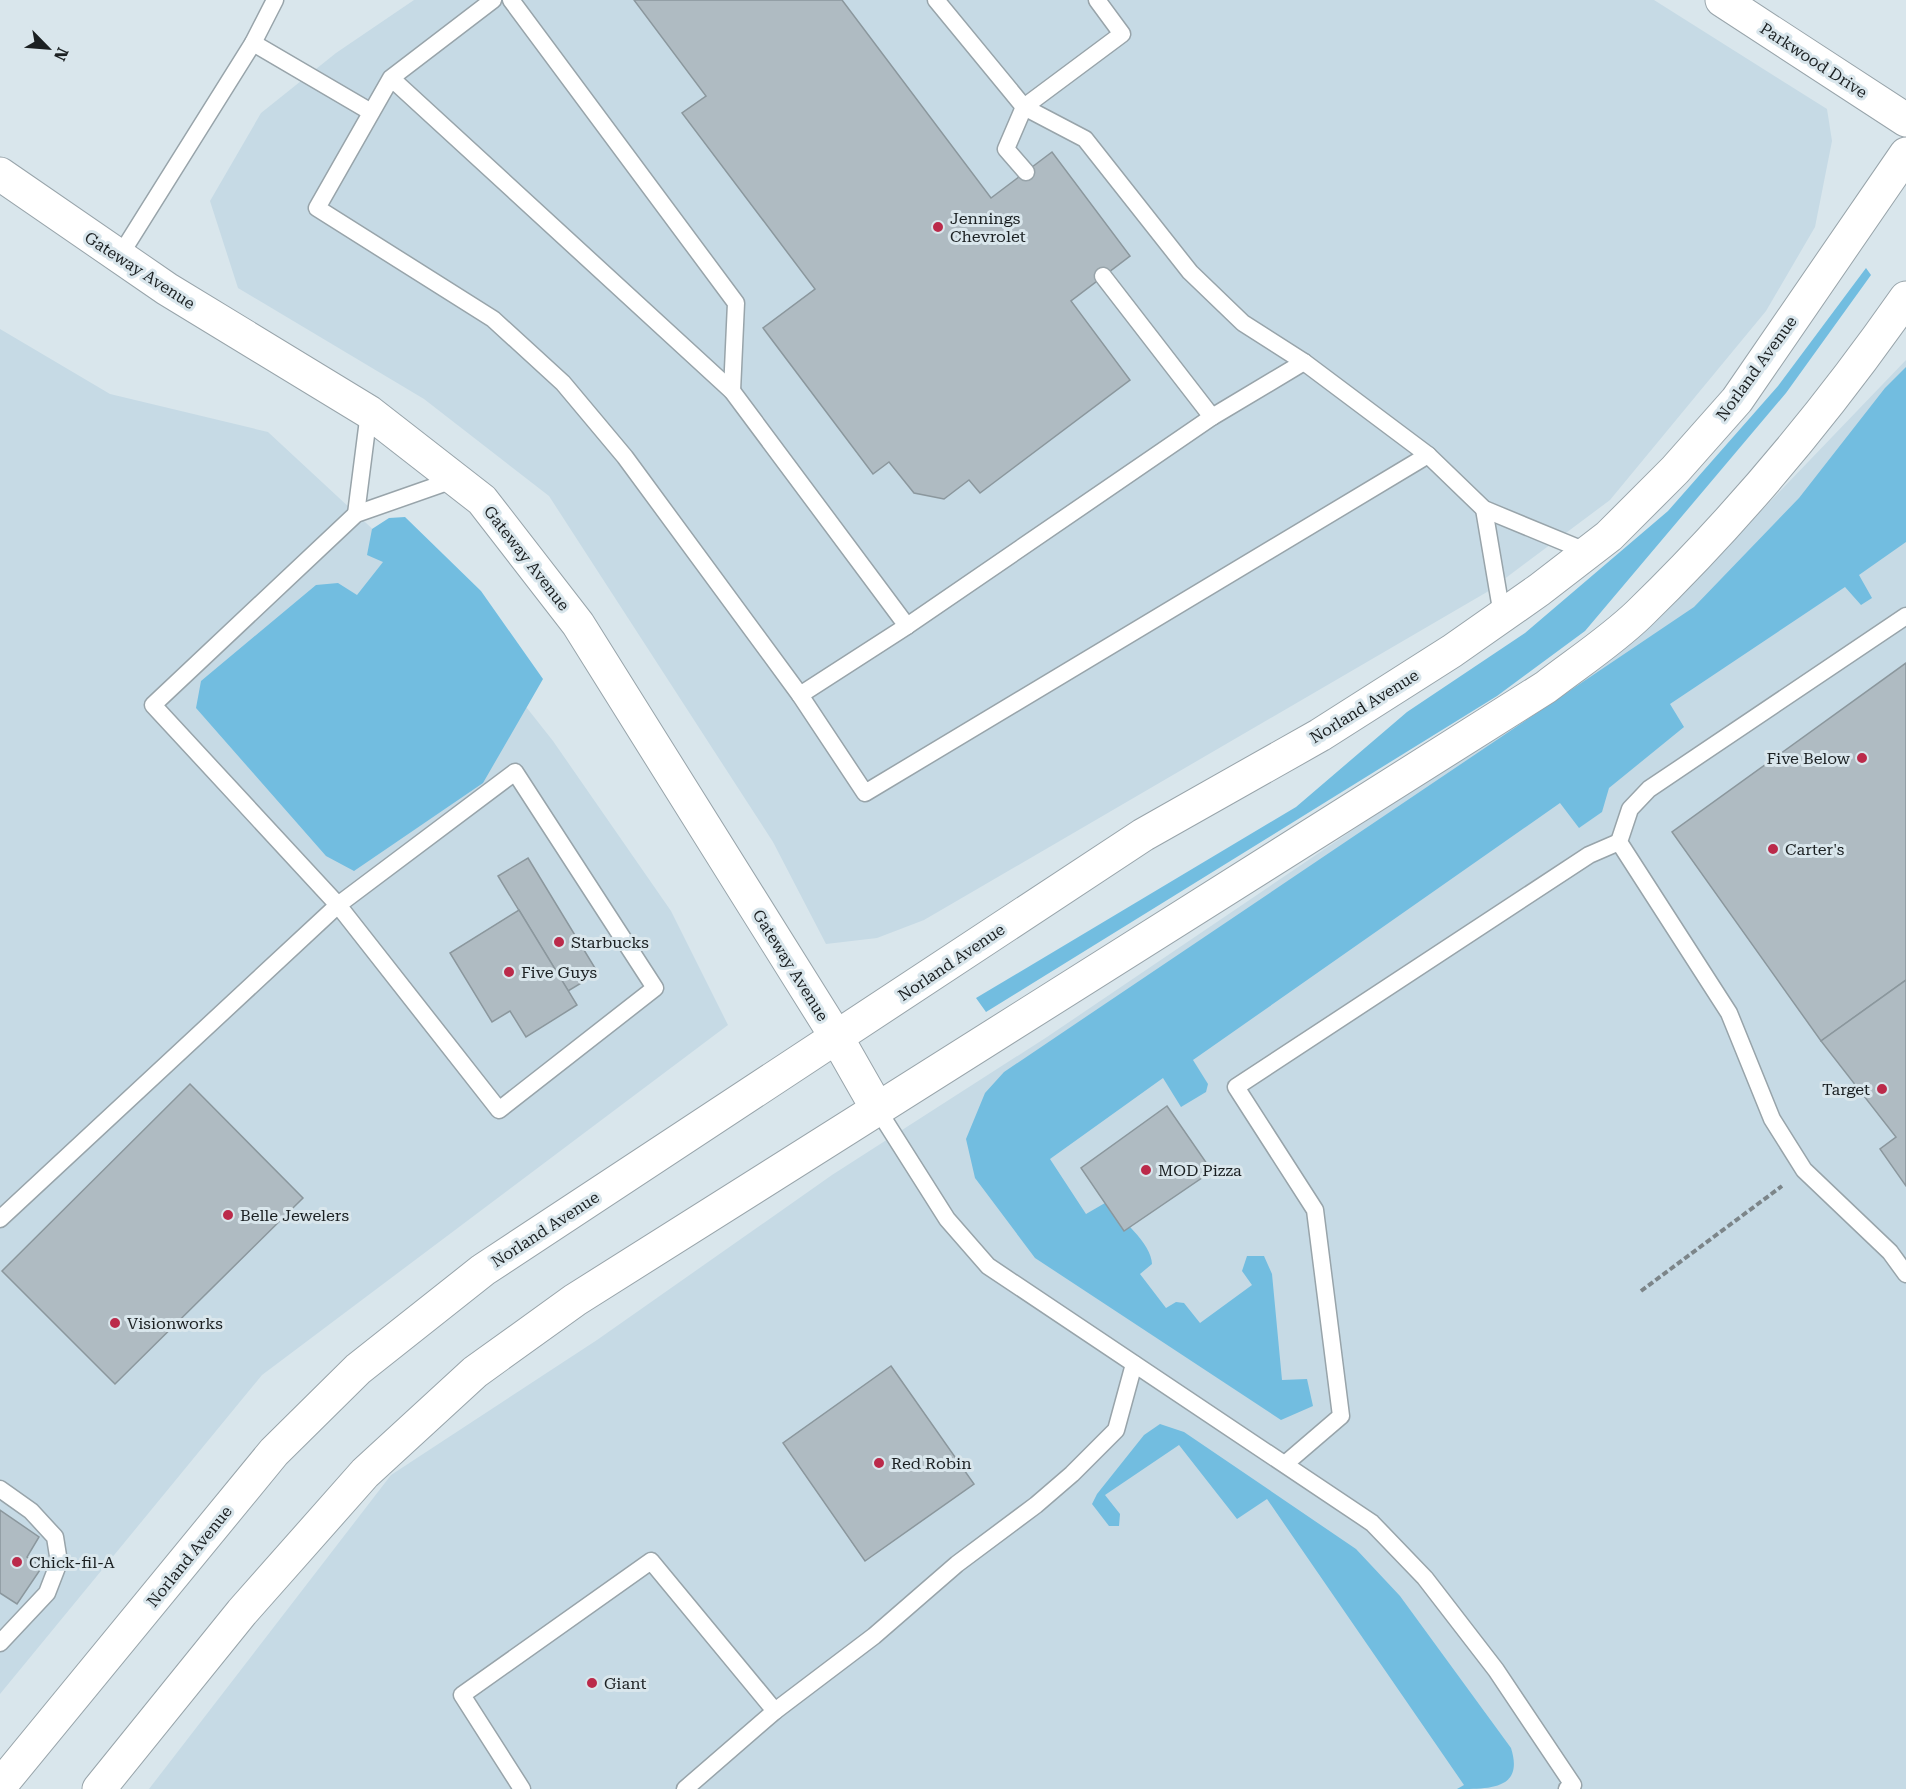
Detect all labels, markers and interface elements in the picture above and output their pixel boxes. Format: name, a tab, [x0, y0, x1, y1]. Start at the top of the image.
north arrow	[18, 18, 78, 78]
street label: Parkwood Drive	[1757, 19, 1871, 102]
text: N	[50, 45, 72, 64]
place label: Jennings Chevrolet	[950, 209, 1026, 246]
marker: Jennings Chevrolet	[931, 220, 945, 234]
street label: Gateway Avenue	[81, 228, 199, 313]
street label: Norland Avenue	[1712, 312, 1801, 424]
street label: Gateway Avenue	[480, 502, 574, 615]
street label: Norland Avenue	[1306, 665, 1422, 748]
place label: Five Below	[1766, 749, 1851, 768]
marker: Five Below	[1855, 751, 1869, 765]
place label: Carter's	[1785, 840, 1845, 859]
marker: Carter's	[1766, 842, 1780, 856]
street label: Gateway Avenue	[749, 906, 833, 1025]
street label: Norland Avenue	[894, 920, 1008, 1005]
place label: Starbucks	[571, 933, 649, 952]
marker: Starbucks	[552, 935, 566, 949]
place label: Five Guys	[521, 963, 598, 982]
marker: Five Guys	[502, 965, 516, 979]
place label: Target	[1822, 1080, 1870, 1099]
marker: Target	[1875, 1082, 1889, 1096]
place label: MOD Pizza	[1158, 1161, 1242, 1180]
marker: MOD Pizza	[1139, 1163, 1153, 1177]
street label: Norland Avenue	[488, 1187, 603, 1271]
place label: Belle Jewelers	[240, 1206, 349, 1225]
marker: Belle Jewelers	[221, 1208, 235, 1222]
place label: Visionworks	[127, 1314, 223, 1333]
marker: Visionworks	[108, 1316, 122, 1330]
place label: Red Robin	[891, 1454, 972, 1473]
marker: Red Robin	[872, 1456, 886, 1470]
street label: Norland Avenue	[143, 1502, 236, 1611]
place label: Chick-fil-A	[29, 1553, 115, 1572]
marker: Chick-fil-A	[10, 1555, 24, 1569]
place label: Giant	[604, 1674, 646, 1693]
marker: Giant	[585, 1676, 599, 1690]

